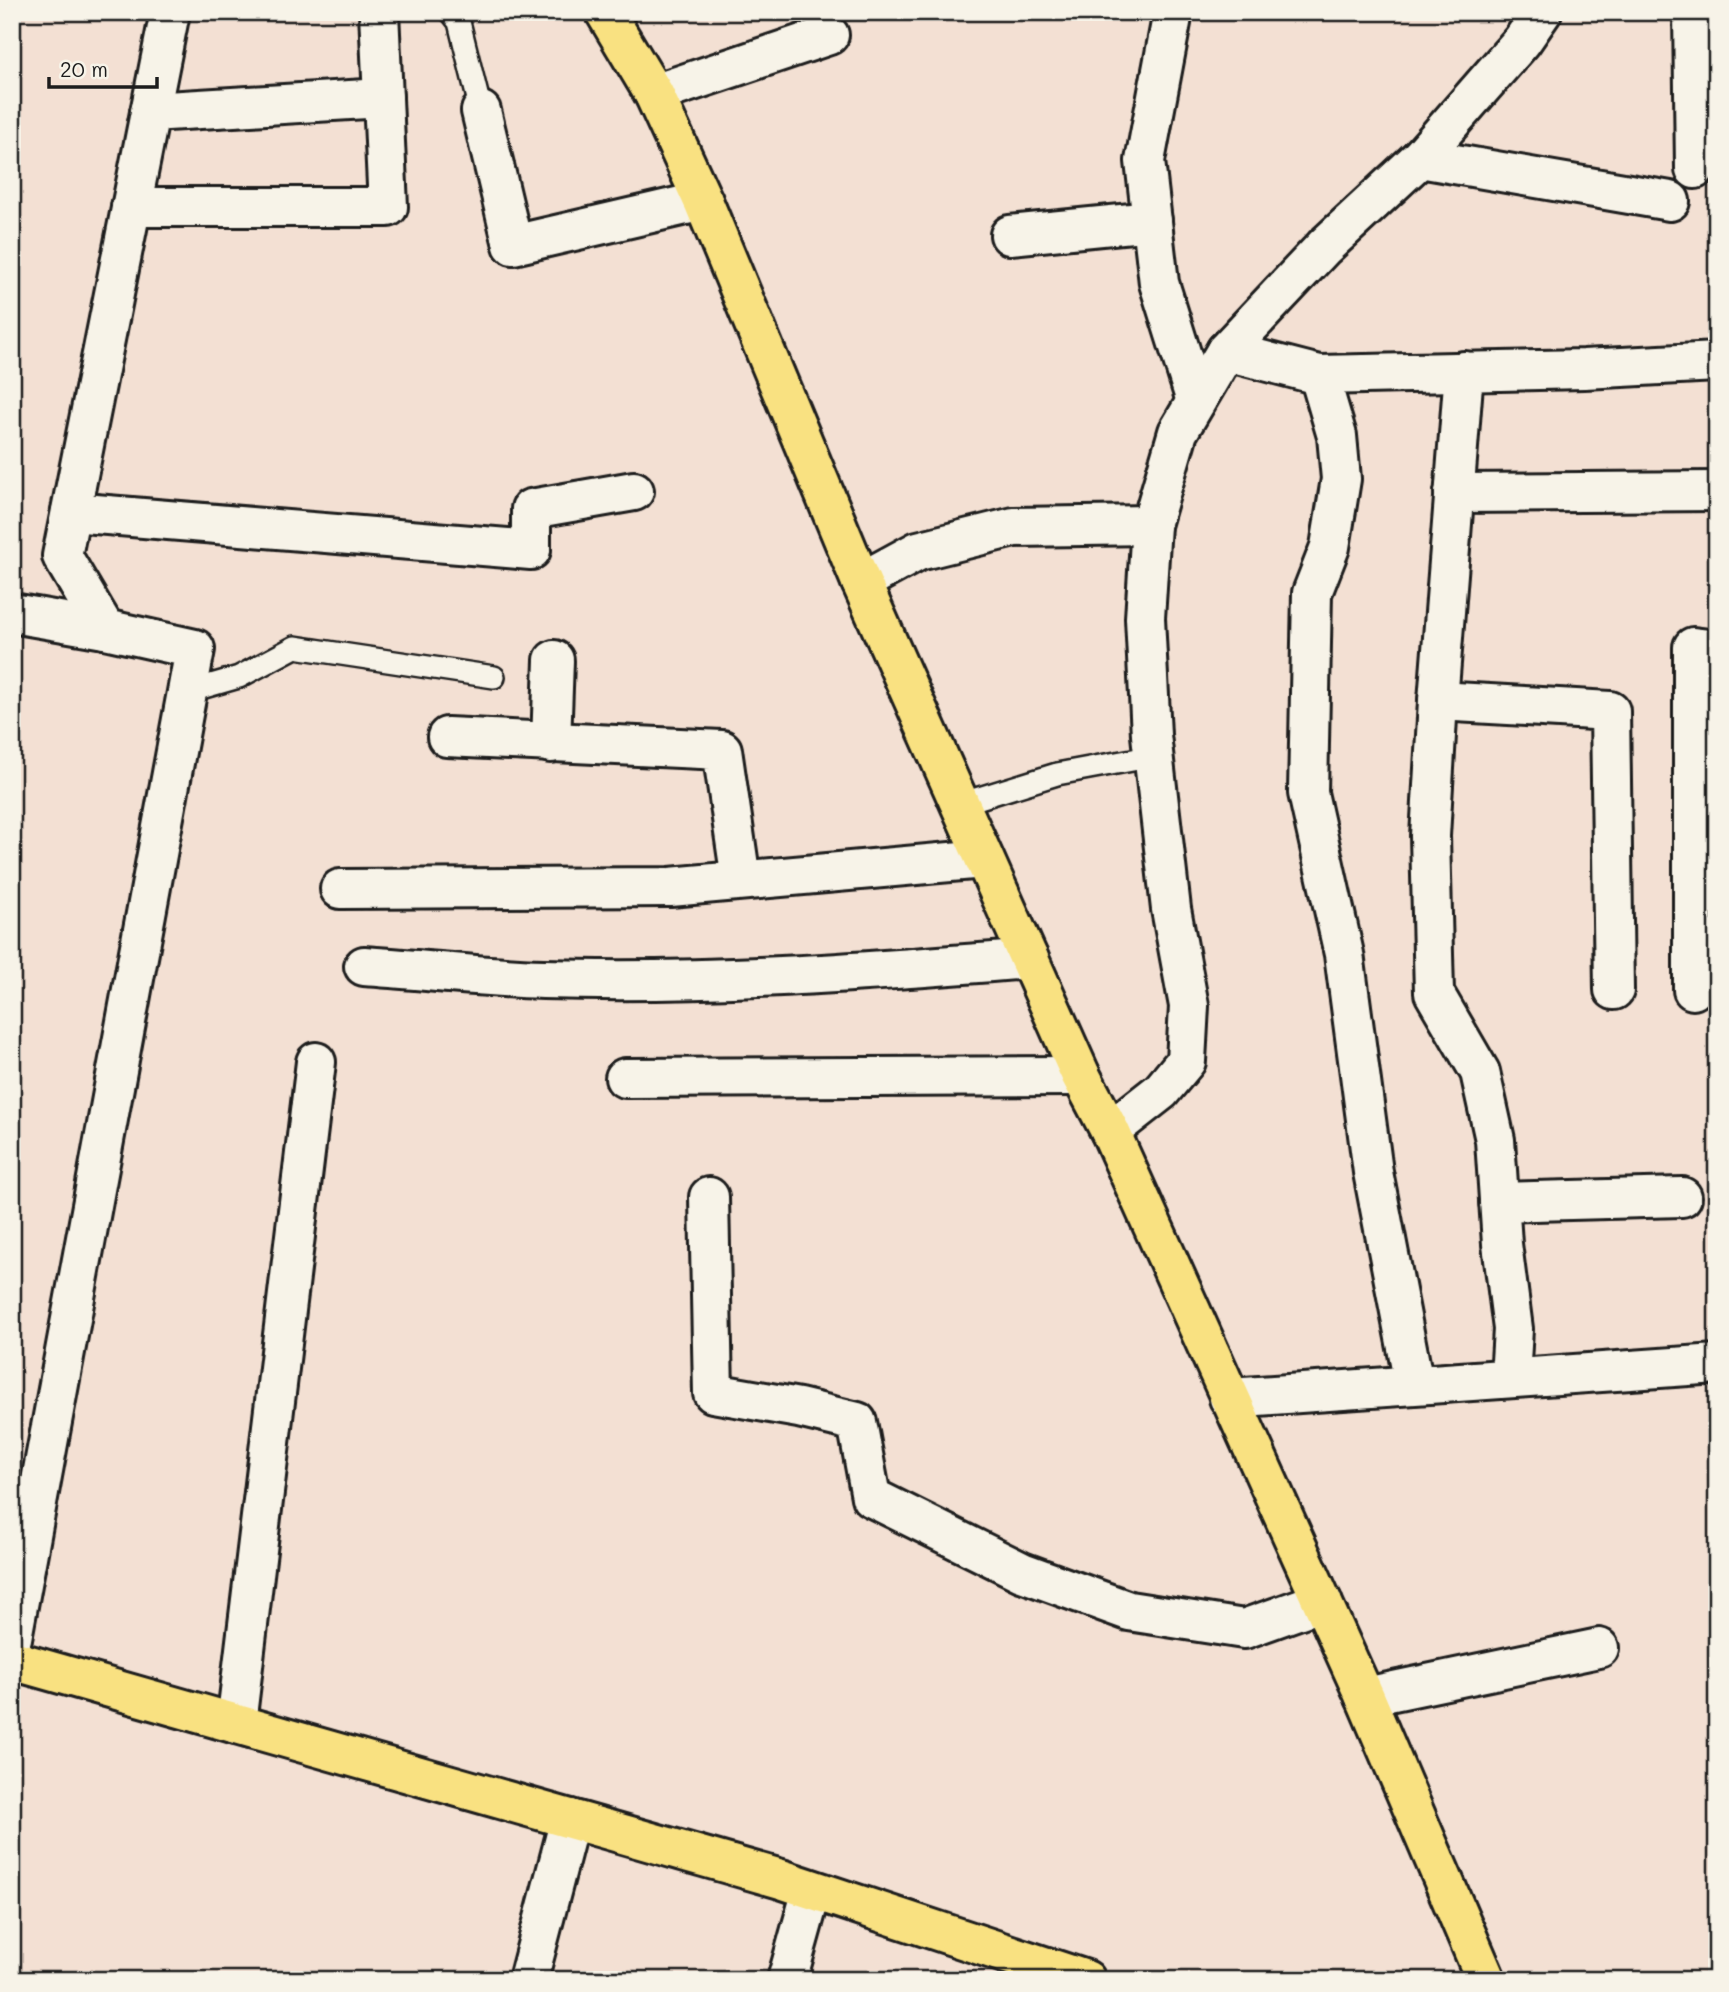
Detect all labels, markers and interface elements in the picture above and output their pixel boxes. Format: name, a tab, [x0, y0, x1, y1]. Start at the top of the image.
scale bar	[49, 46, 158, 90]
text: 20 m	[60, 55, 108, 82]

